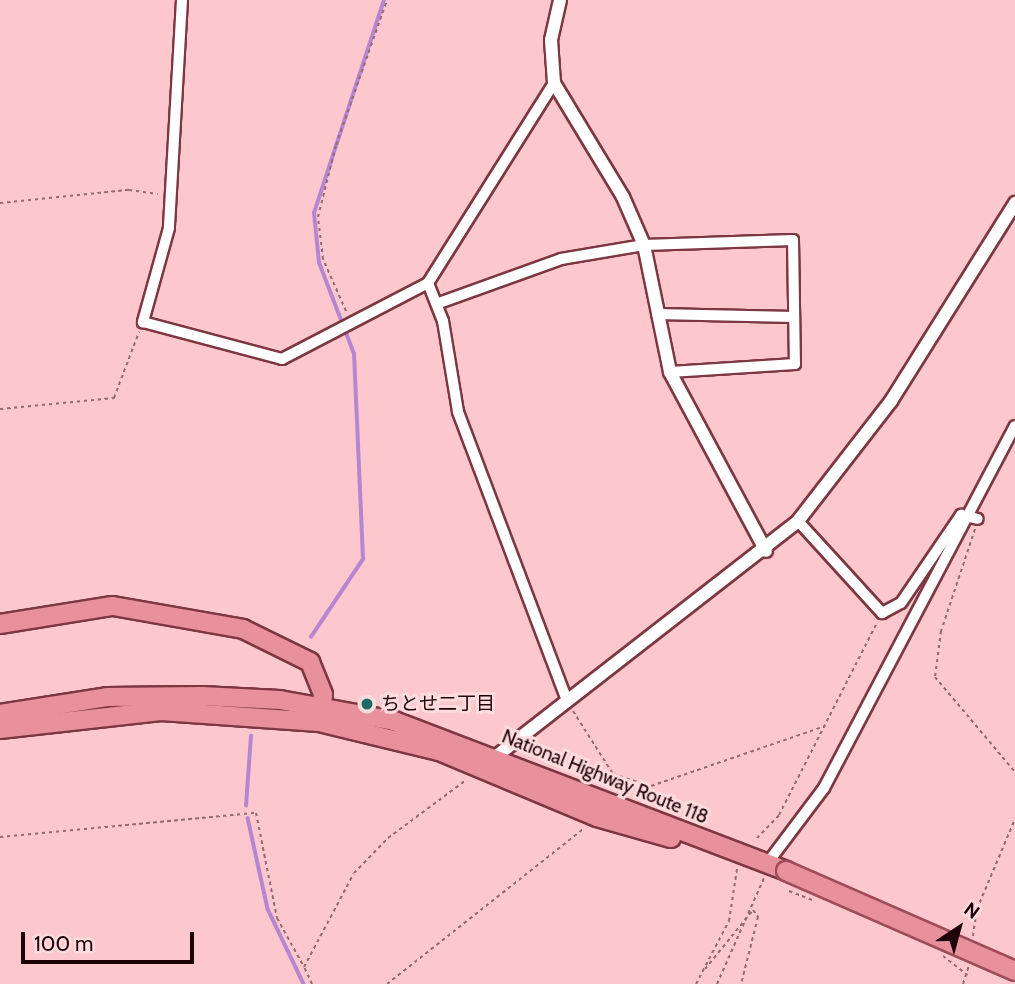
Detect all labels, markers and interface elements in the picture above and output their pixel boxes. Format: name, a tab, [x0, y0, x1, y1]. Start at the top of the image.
place label: ちとせ二丁目	[381, 693, 495, 715]
marker: ちとせ二丁目	[359, 696, 375, 712]
street label: National Highway Route 118	[499, 725, 711, 829]
north arrow	[924, 893, 994, 963]
text: N	[959, 897, 984, 924]
scale bar	[24, 918, 198, 962]
text: 100 m	[34, 931, 93, 956]

